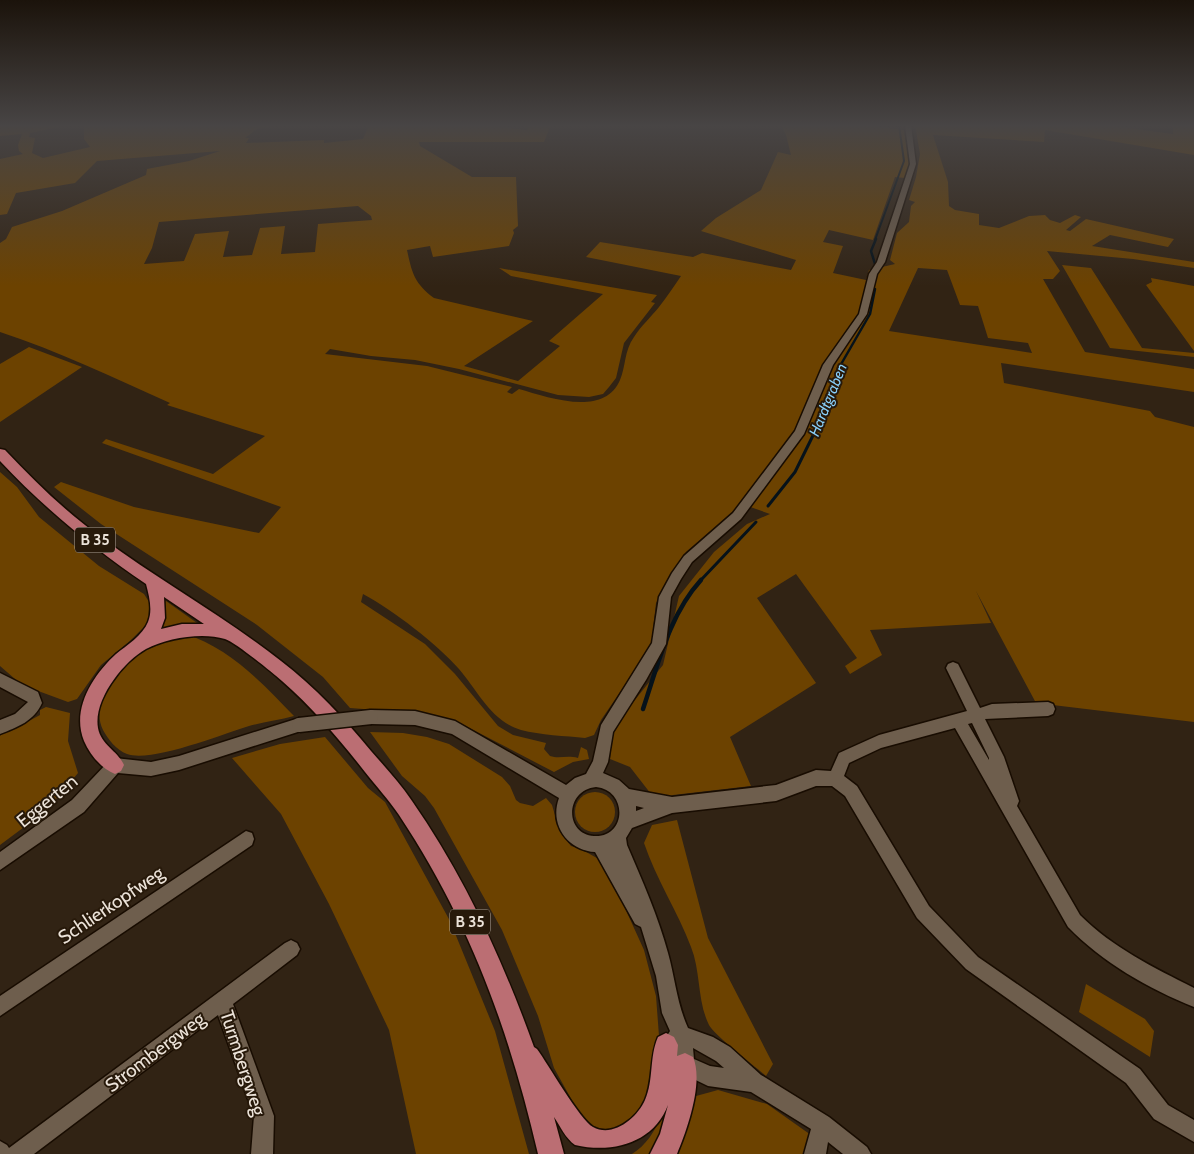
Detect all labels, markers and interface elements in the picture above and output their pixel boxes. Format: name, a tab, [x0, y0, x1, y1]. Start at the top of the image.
water label: Hardtgraben	[805, 361, 851, 439]
road number: B 35	[75, 528, 115, 552]
street label: Eggerten	[12, 770, 82, 832]
street label: Schlierkopfweg	[54, 861, 169, 949]
road number: B 35	[450, 910, 490, 934]
street label: Strombergweg	[101, 1007, 210, 1097]
street label: Turmbergweg	[215, 1007, 271, 1119]

